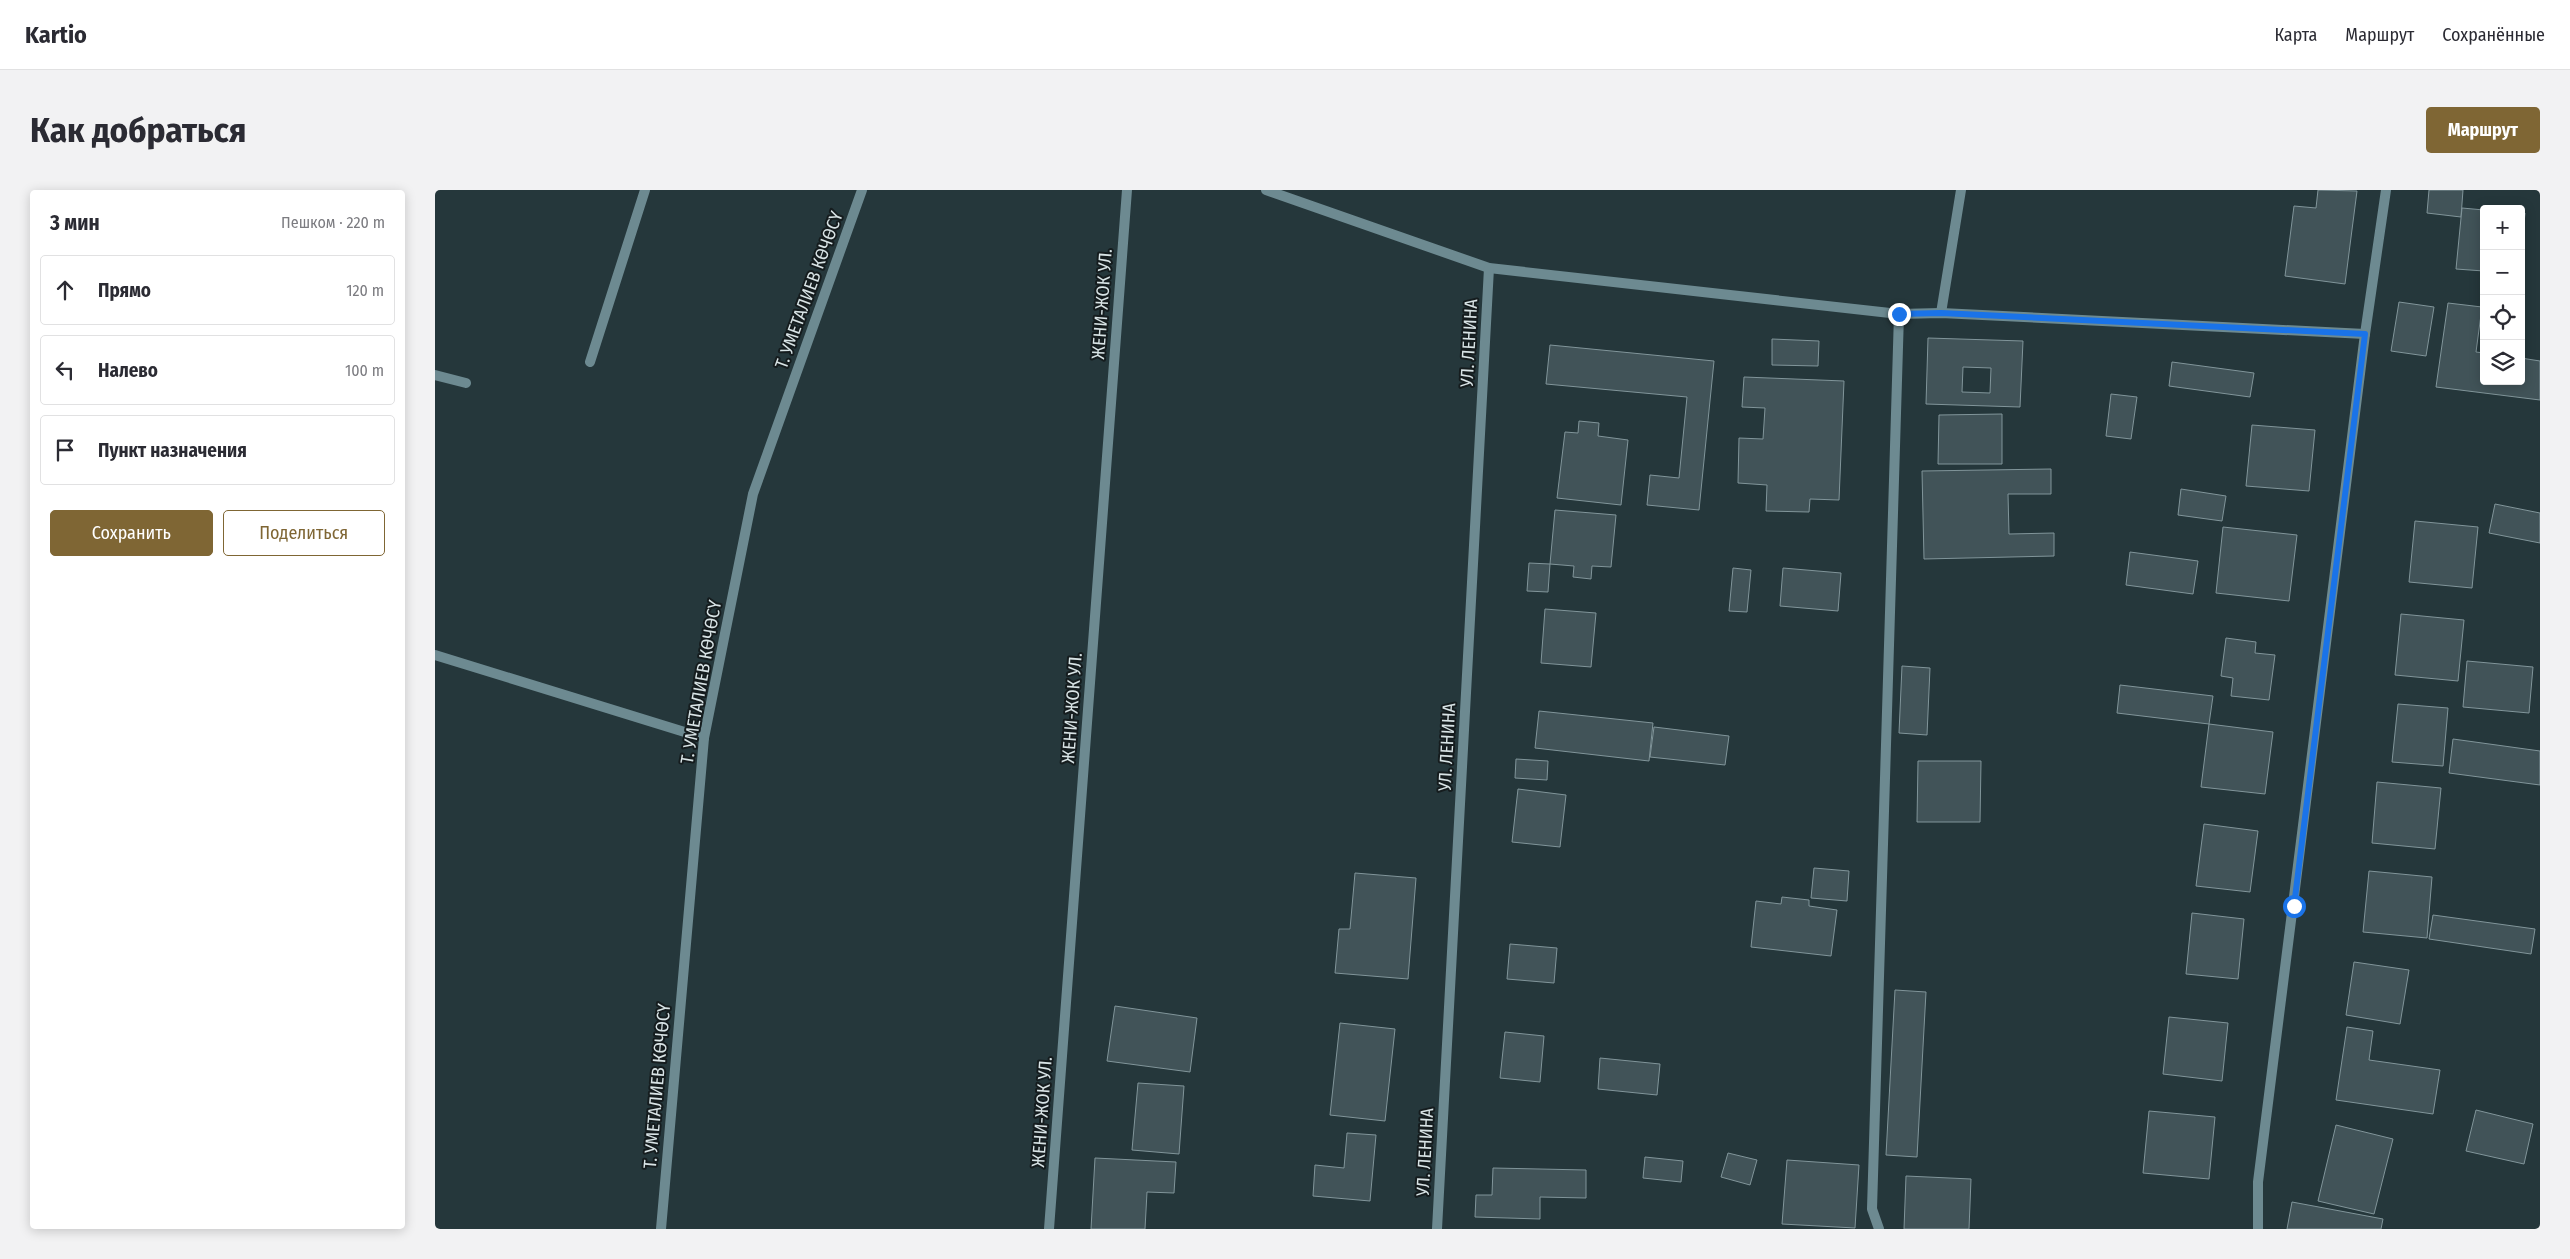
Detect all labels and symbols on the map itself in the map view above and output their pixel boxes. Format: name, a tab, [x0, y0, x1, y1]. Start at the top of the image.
street label: Т. УМЕТАЛИЕВ КӨЧӨСҮ	[770, 208, 848, 372]
street label: ЖЕНИ-ЖОК УЛ.	[1087, 248, 1117, 360]
street label: УЛ. ЛЕНИНА	[1456, 298, 1482, 389]
route end	[1888, 303, 1911, 326]
street label: Т. УМЕТАЛИЕВ КӨЧӨСҮ	[676, 598, 726, 766]
street label: ЖЕНИ-ЖОК УЛ.	[1057, 652, 1087, 764]
street label: УЛ. ЛЕНИНА	[1434, 702, 1460, 793]
route start	[2283, 895, 2306, 918]
street label: Т. УМЕТАЛИЕВ КӨЧӨСҮ	[639, 1002, 675, 1170]
street label: ЖЕНИ-ЖОК УЛ.	[1027, 1056, 1057, 1168]
street label: УЛ. ЛЕНИНА	[1412, 1107, 1438, 1198]

